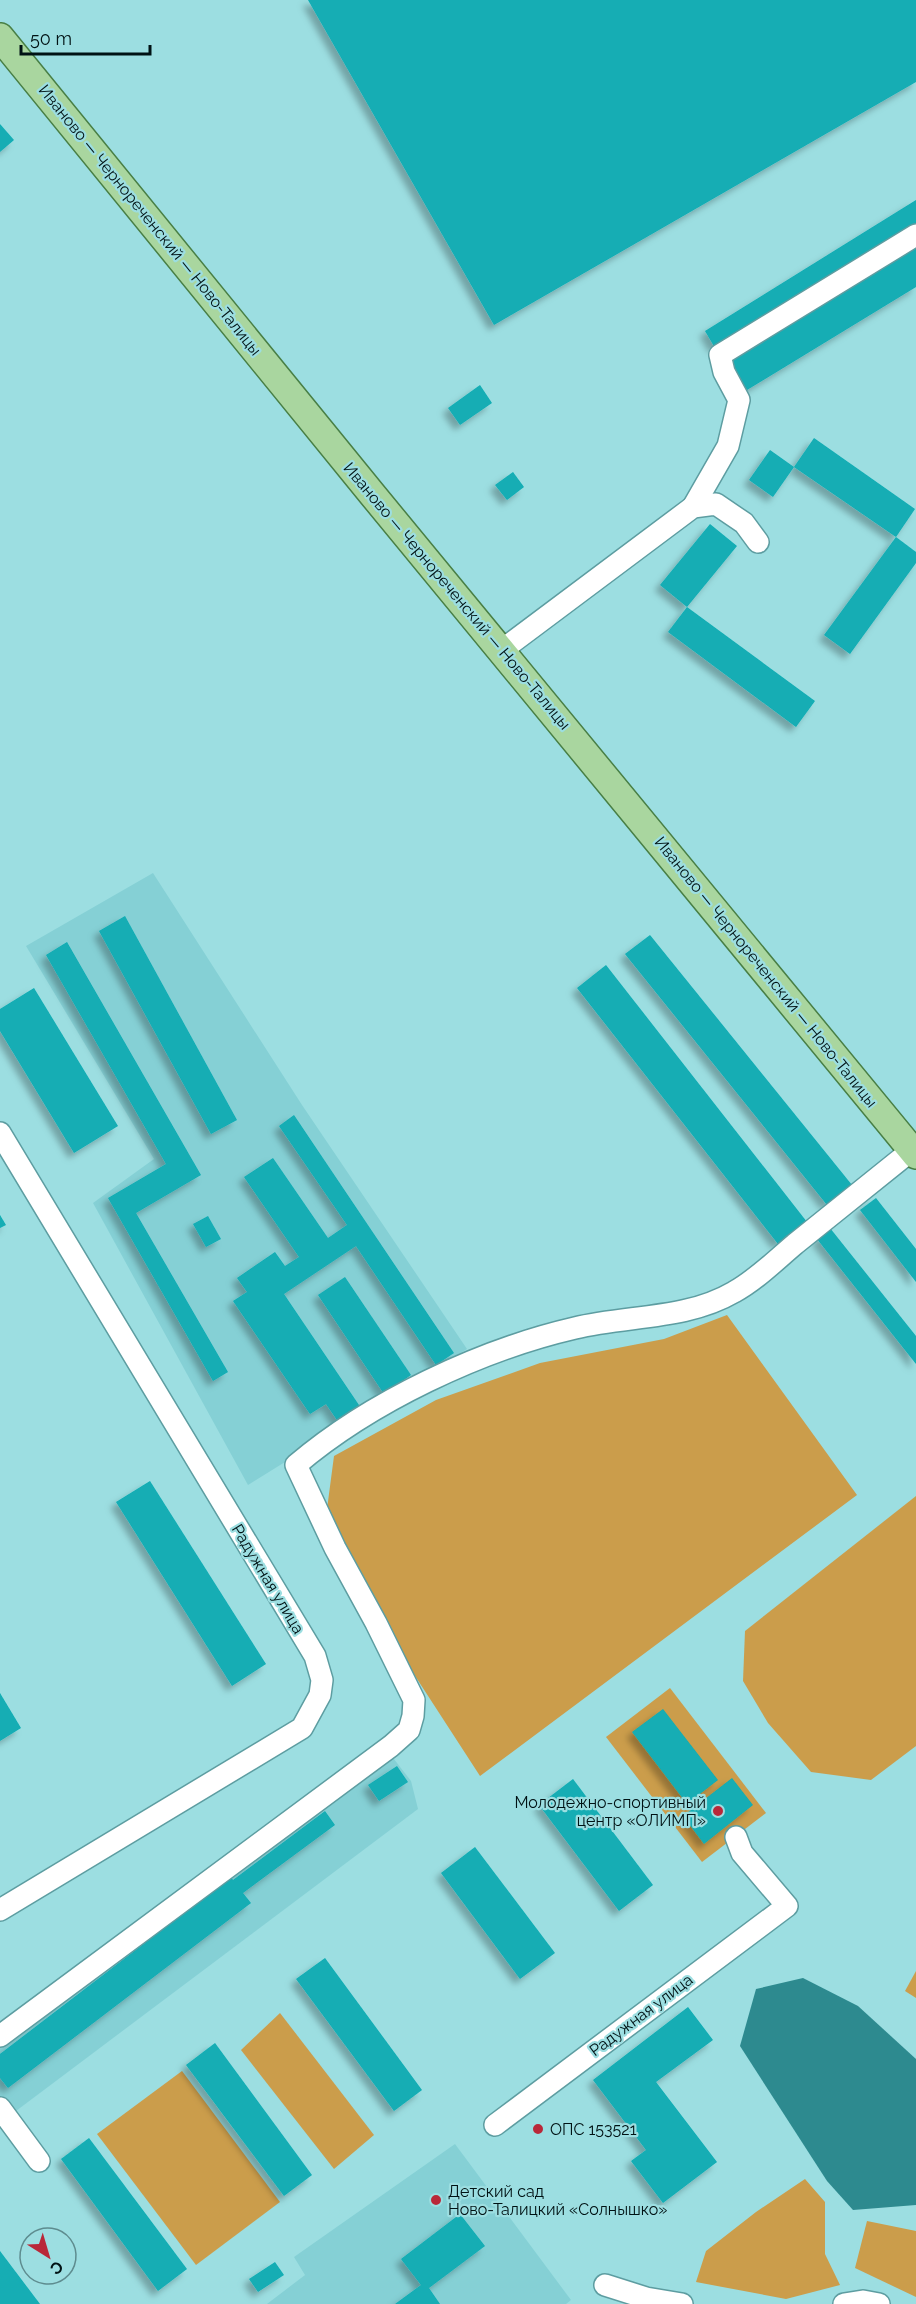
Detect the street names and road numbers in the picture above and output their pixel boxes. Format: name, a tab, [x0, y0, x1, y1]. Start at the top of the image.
street label: Иваново — Чернореченский — Ново-Талицы	[35, 81, 265, 359]
street label: Иваново — Чернореченский — Ново-Талицы	[340, 459, 574, 733]
street label: Иваново — Чернореченский — Ново-Талицы	[651, 833, 881, 1111]
street label: Радужная улица	[228, 1521, 308, 1637]
street label: Радужная улица	[586, 1970, 696, 2060]

